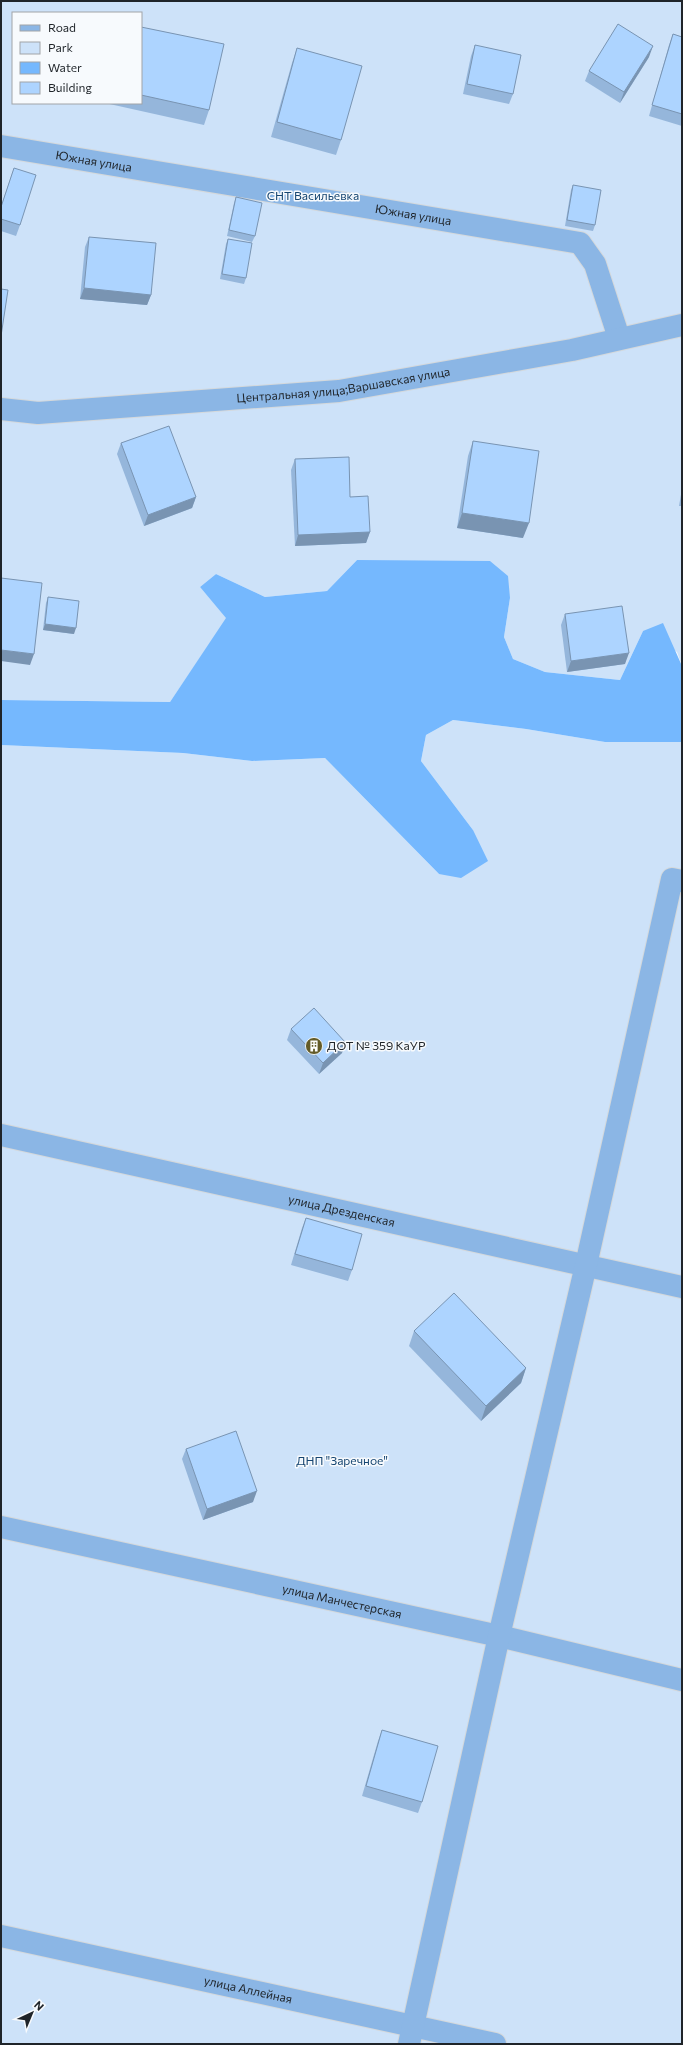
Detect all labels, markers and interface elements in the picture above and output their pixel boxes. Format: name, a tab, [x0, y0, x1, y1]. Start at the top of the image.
legend	[12, 12, 142, 104]
text: Road	[48, 20, 76, 34]
text: Park	[48, 40, 74, 54]
text: Water	[48, 60, 82, 74]
text: Building	[48, 80, 92, 94]
street label: Южная улица	[55, 147, 133, 174]
park label: СНТ Васильевка	[267, 188, 359, 202]
street label: Южная улица	[374, 201, 453, 227]
street label: Центральная улица;Варшавская улица	[236, 364, 451, 404]
building icon: ДОТ № 359 КаУР	[304, 1036, 324, 1056]
place label: ДОТ № 359 КаУР	[327, 1038, 426, 1052]
street label: улица Дрезденская	[287, 1191, 396, 1229]
park label: ДНП "Заречное"	[296, 1453, 388, 1467]
street label: улица Манчестерская	[281, 1581, 403, 1621]
street label: улица Аллейная	[203, 1973, 294, 2006]
north arrow	[12, 1993, 52, 2033]
text: N	[32, 1998, 47, 2013]

